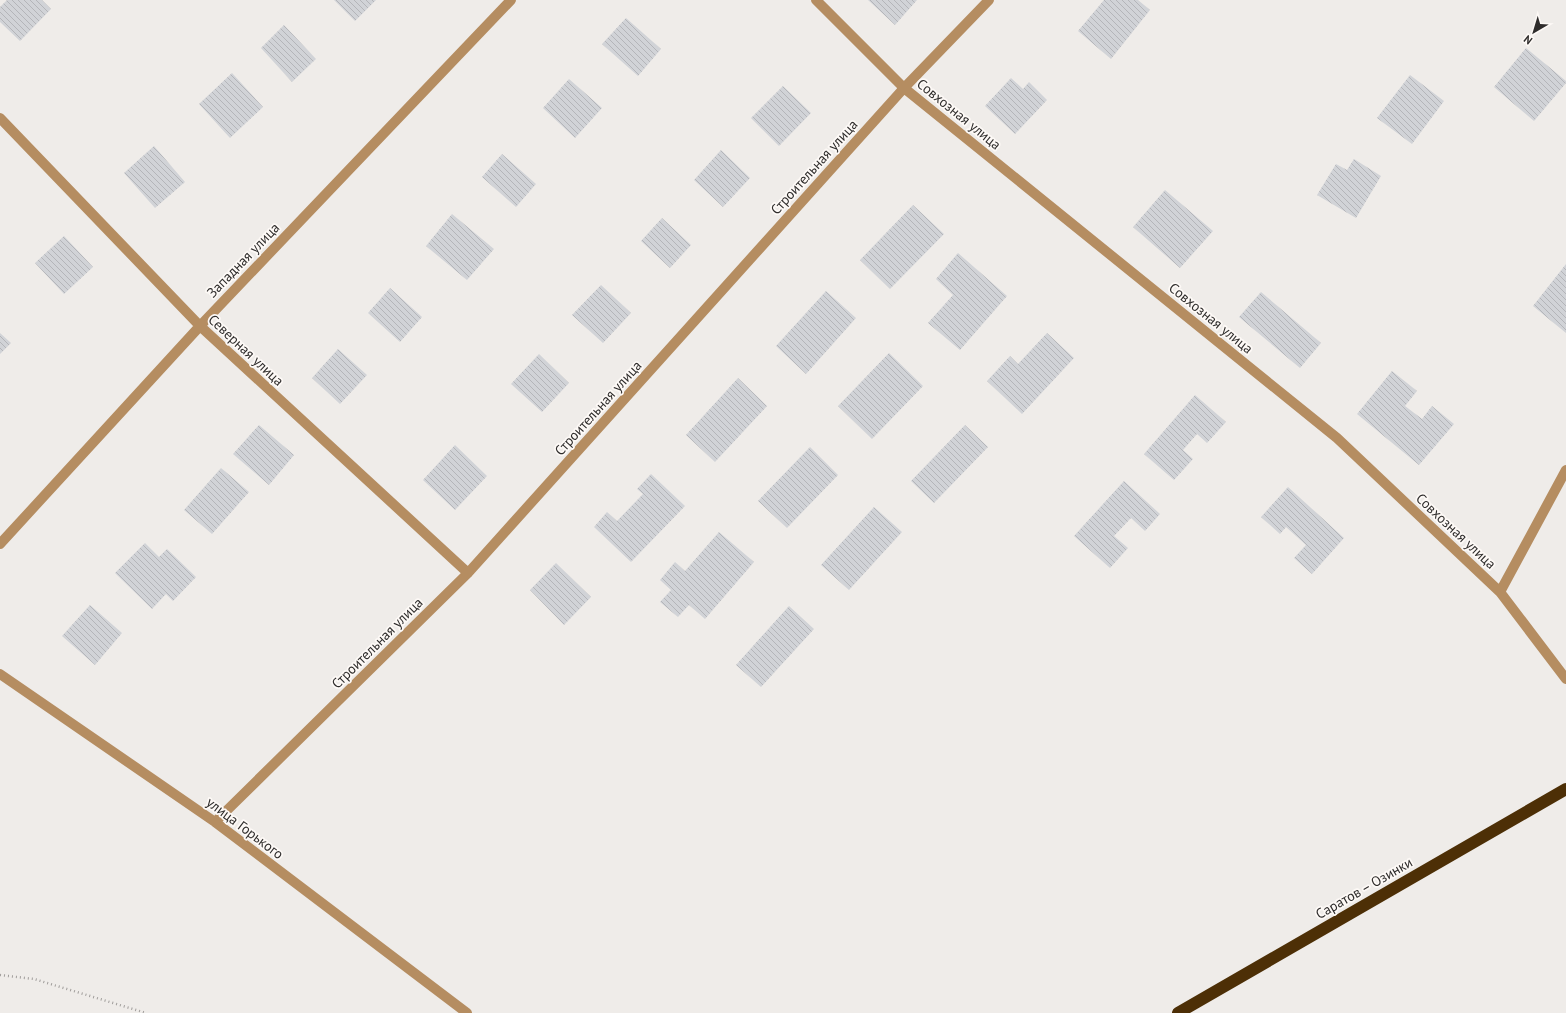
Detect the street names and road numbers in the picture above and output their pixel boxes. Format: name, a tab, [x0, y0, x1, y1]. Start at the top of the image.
street label: Совхозная улица	[913, 75, 1005, 153]
street label: Строительная улица	[767, 116, 861, 218]
street label: Западная улица	[203, 219, 283, 301]
street label: Совхозная улица	[1165, 279, 1257, 357]
street label: Северная улица	[204, 310, 288, 390]
street label: Строительная улица	[551, 357, 645, 459]
street label: Совхозная улица	[1412, 489, 1500, 573]
street label: Строительная улица	[328, 594, 426, 692]
street label: улица Горького	[203, 793, 287, 863]
street label: Саратов – Озинки	[1312, 853, 1416, 923]

